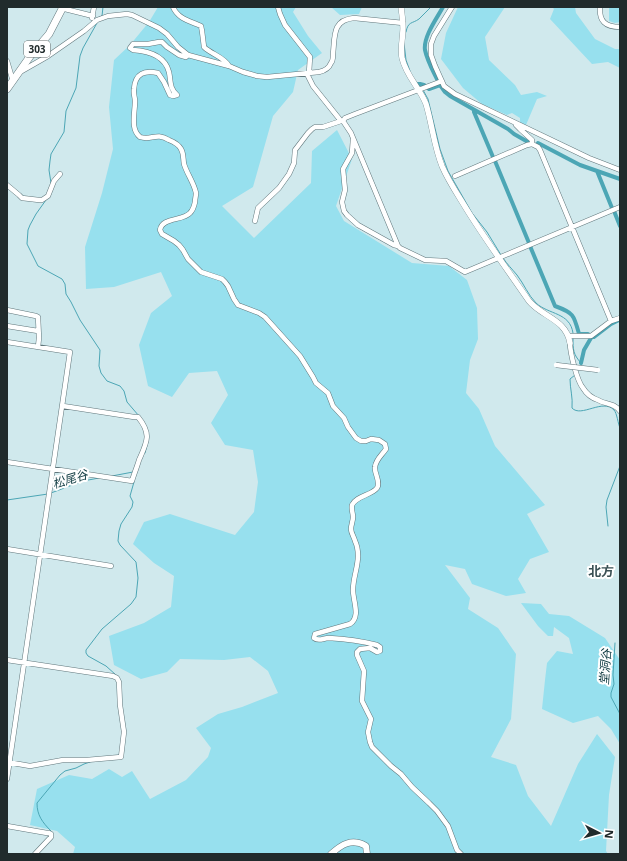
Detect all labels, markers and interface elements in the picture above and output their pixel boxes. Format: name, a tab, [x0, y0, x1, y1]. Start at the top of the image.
road number: 303	[24, 41, 50, 57]
water label: 松尾谷	[50, 465, 91, 492]
district label: 北方	[588, 562, 614, 580]
water label: 堂洞谷	[595, 647, 615, 686]
north arrow	[579, 813, 619, 853]
text: N	[602, 829, 617, 839]

